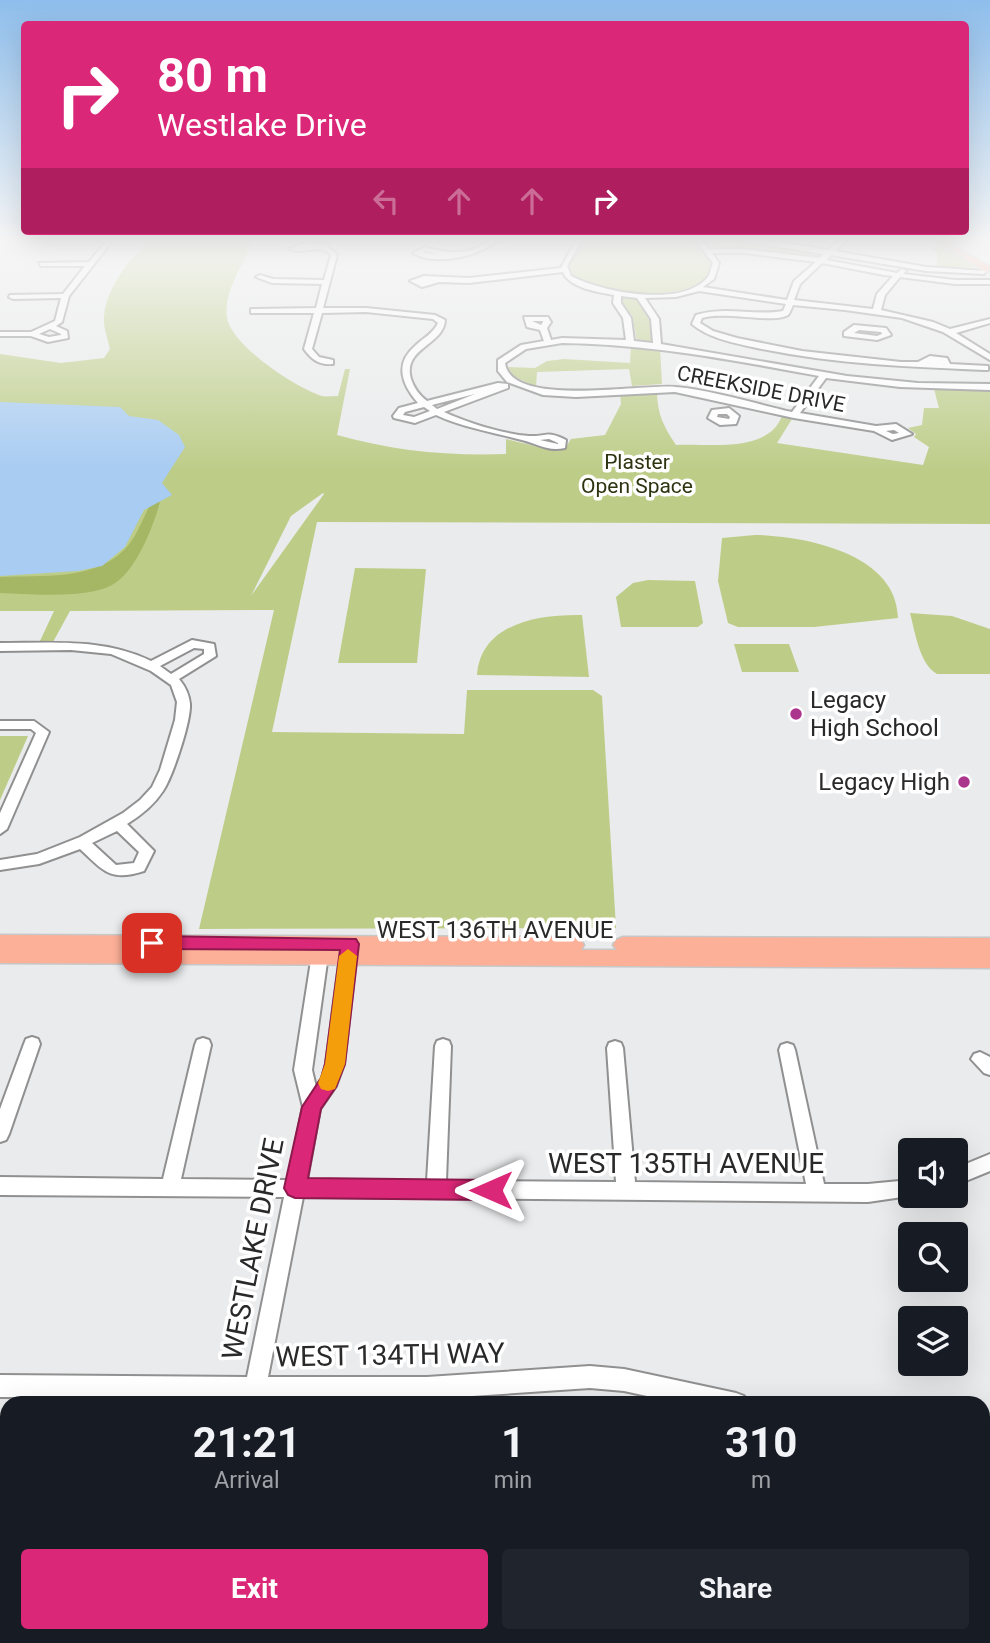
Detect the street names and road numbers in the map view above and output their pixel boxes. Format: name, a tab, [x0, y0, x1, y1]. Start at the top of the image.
street label: CREEKSIDE DRIVE	[675, 361, 847, 417]
street label: WEST 136TH AVENUE	[377, 916, 613, 944]
street label: WESTLAKE DRIVE	[215, 1135, 291, 1363]
street label: WEST 135TH AVENUE	[548, 1147, 824, 1180]
street label: WEST 134TH WAY	[275, 1336, 505, 1373]

